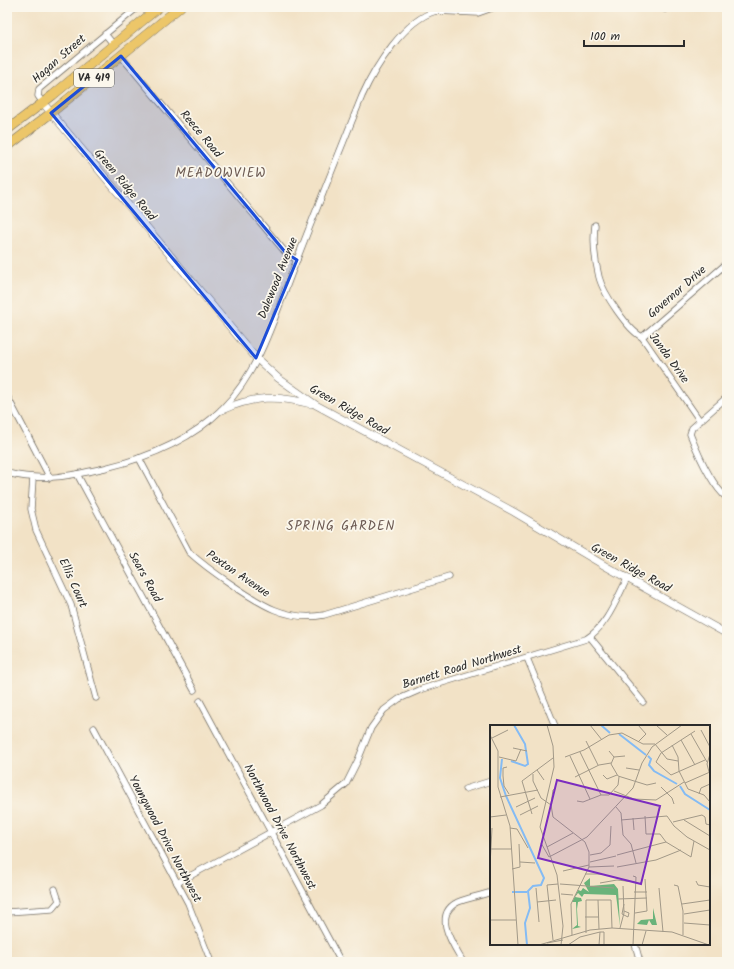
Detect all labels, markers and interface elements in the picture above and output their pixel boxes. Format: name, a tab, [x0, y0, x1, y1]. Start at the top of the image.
scale bar	[584, 22, 684, 48]
text: 100 m	[590, 27, 621, 46]
street label: Hagan Street	[28, 30, 91, 88]
road number: VA 419	[74, 69, 114, 87]
street label: Reece Road	[175, 106, 227, 163]
street label: Green Ridge Road	[89, 145, 162, 226]
district label: MEADOWVIEW	[175, 163, 267, 184]
street label: Dalewood Avenue	[253, 234, 303, 322]
street label: Governor Drive	[643, 261, 711, 323]
street label: Janda Drive	[644, 329, 694, 388]
street label: Green Ridge Road	[306, 379, 393, 441]
district label: SPRING GARDEN	[287, 516, 395, 537]
street label: Green Ridge Road	[587, 538, 675, 598]
street label: Pexton Avenue	[202, 546, 274, 603]
street label: Sears Road	[123, 548, 167, 607]
street label: Ellis Court	[54, 555, 93, 611]
street label: Barnett Road Northwest	[400, 640, 524, 694]
inset map	[490, 725, 710, 945]
street label: Northwood Drive Northwest	[239, 761, 321, 894]
street label: Youngwood Drive Northwest	[123, 772, 207, 906]

